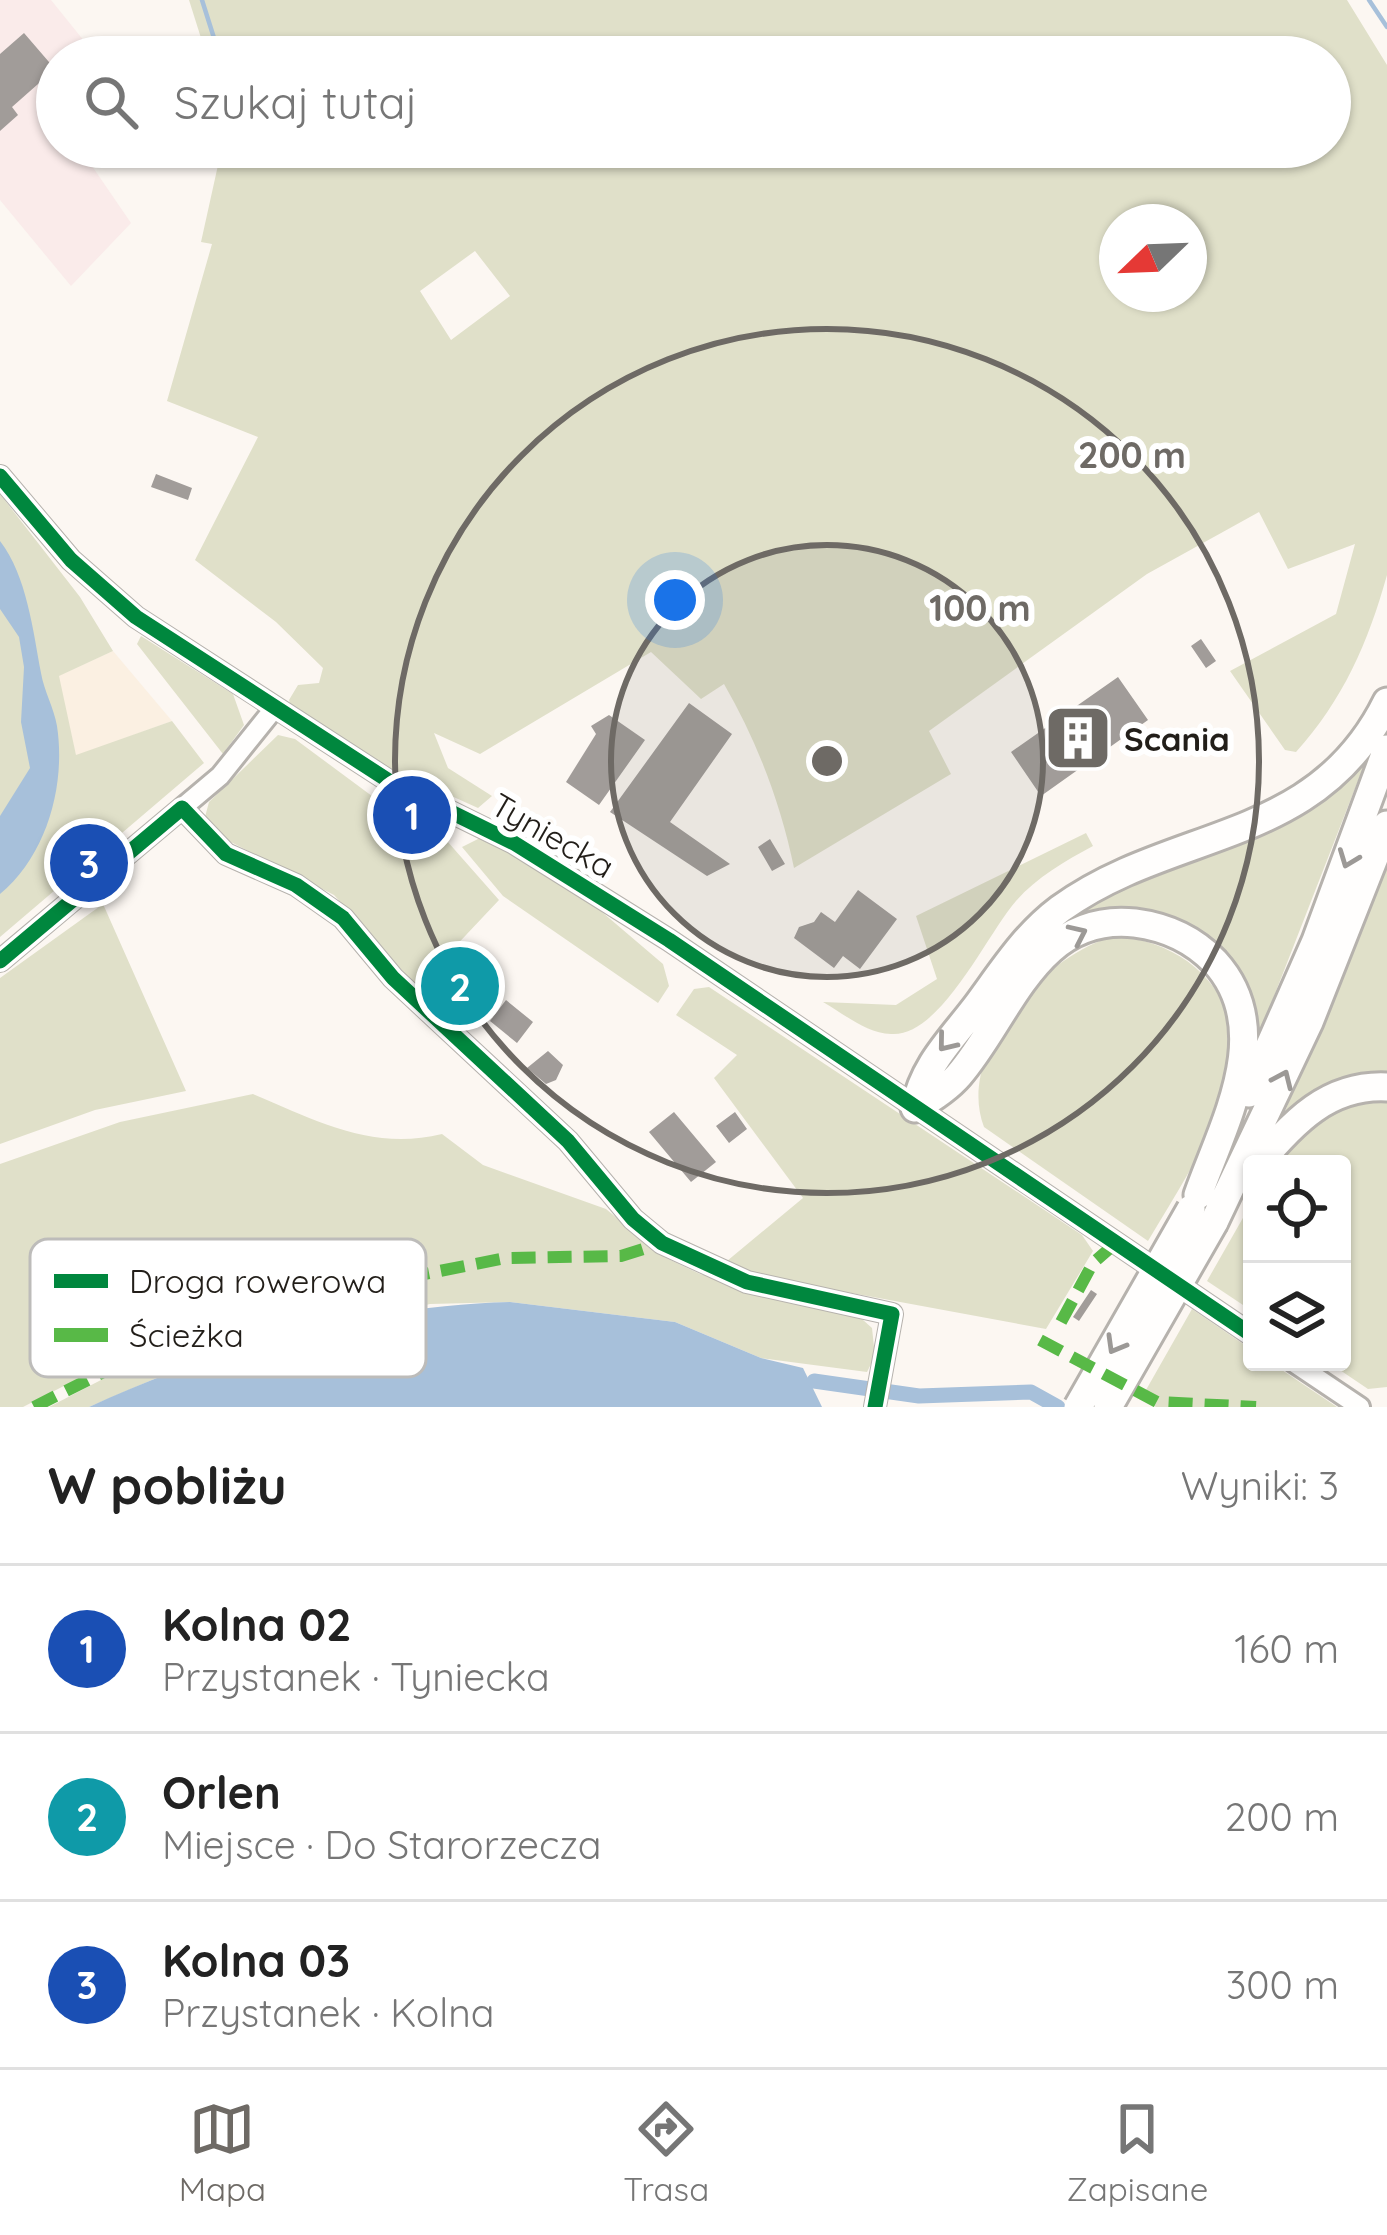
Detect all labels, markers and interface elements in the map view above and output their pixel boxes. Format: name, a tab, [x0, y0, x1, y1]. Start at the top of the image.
search box	[36, 36, 1351, 168]
icon: search	[78, 69, 144, 135]
text: Szukaj tutaj	[174, 74, 418, 130]
north arrow	[1099, 204, 1207, 312]
text: 200 m	[1078, 432, 1186, 477]
your location	[645, 570, 705, 630]
text: 100 m	[929, 585, 1031, 630]
building icon: Scania	[1043, 703, 1113, 773]
place label: Scania	[1124, 718, 1230, 759]
centre of rings	[806, 740, 848, 782]
pin: 1	[373, 770, 451, 860]
street label: Tyniecka	[484, 783, 622, 887]
pin: 3	[50, 818, 128, 908]
one-way arrow	[1337, 847, 1362, 868]
one-way arrow	[1066, 925, 1087, 949]
pin: 2	[421, 941, 499, 1031]
one-way arrow	[939, 1030, 960, 1052]
one-way arrow	[1268, 1070, 1292, 1091]
map controls	[1243, 1155, 1351, 1371]
button: locate	[1243, 1155, 1351, 1263]
legend	[30, 1239, 426, 1377]
text: Droga rowerowa	[129, 1260, 386, 1301]
button: layers	[1243, 1263, 1351, 1371]
text: Ścieżka	[129, 1314, 244, 1355]
one-way arrow	[1107, 1333, 1130, 1354]
text: W pobliżu	[48, 1453, 287, 1517]
text: Wyniki: 3	[1181, 1461, 1339, 1510]
text: Kolna 02	[162, 1596, 352, 1652]
text: 1	[79, 1624, 95, 1673]
text: 160 m	[1234, 1624, 1339, 1673]
text: Przystanek · Tyniecka	[162, 1652, 550, 1701]
text: Orlen	[162, 1764, 281, 1820]
text: 2	[76, 1792, 98, 1841]
text: 200 m	[1225, 1792, 1339, 1841]
text: Miejsce · Do Starorzecza	[162, 1820, 602, 1869]
text: Kolna 03	[162, 1932, 350, 1988]
text: 3	[77, 1960, 97, 2009]
text: 300 m	[1226, 1960, 1339, 2009]
text: Przystanek · Kolna	[162, 1988, 494, 2037]
tab: Mapa	[179, 2096, 266, 2209]
tab: Trasa	[623, 2096, 709, 2209]
tab: Zapisane	[1067, 2096, 1208, 2209]

